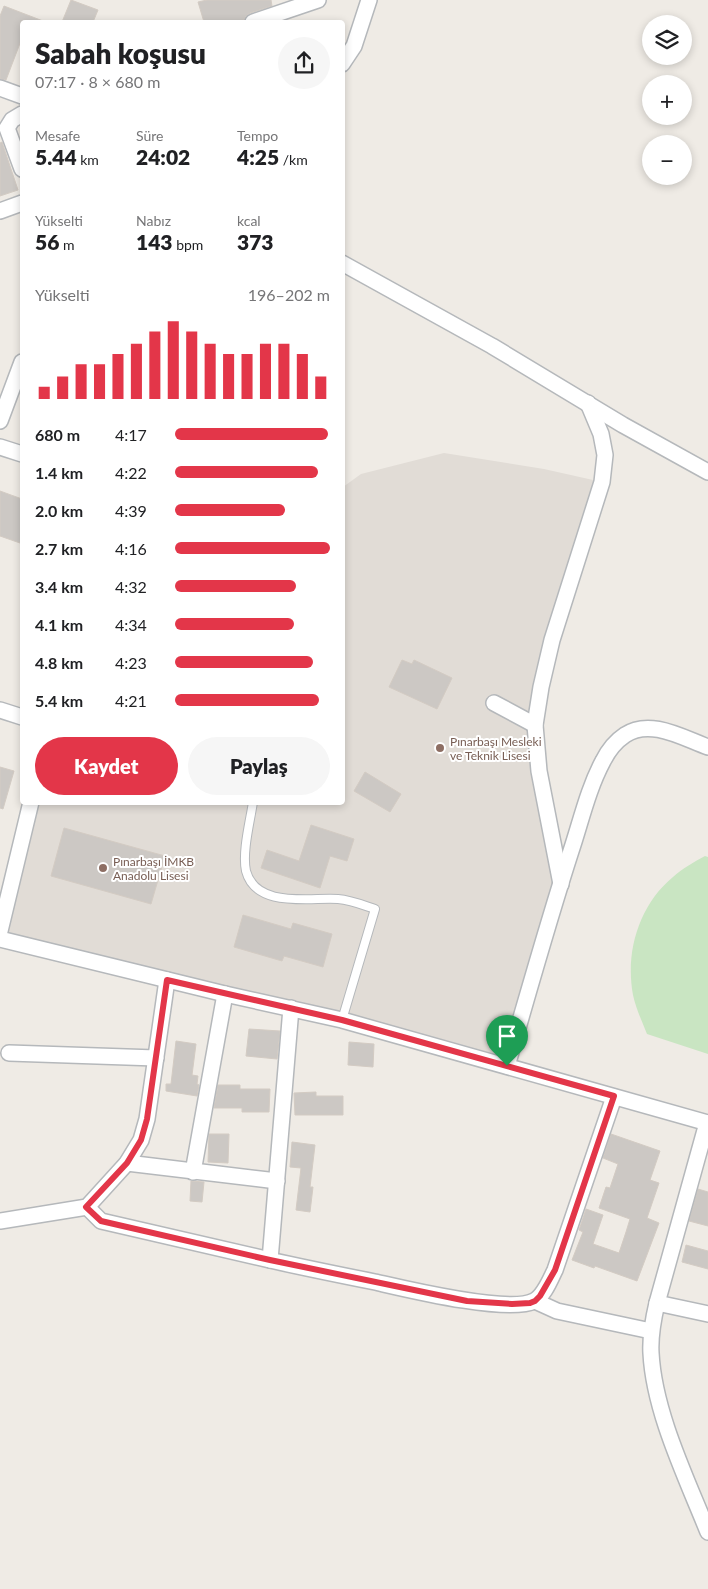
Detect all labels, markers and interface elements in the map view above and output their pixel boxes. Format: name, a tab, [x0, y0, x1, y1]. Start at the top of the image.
map controls	[642, 15, 692, 185]
button: layers	[642, 15, 692, 65]
text: Sabah koşusu	[35, 36, 206, 70]
button: share	[278, 37, 330, 89]
text: 07:17 · 8 × 680 m	[35, 72, 160, 91]
button: +	[642, 75, 692, 125]
text: Mesafe	[35, 127, 80, 144]
text: Süre	[136, 127, 163, 144]
text: Tempo	[237, 127, 278, 144]
button: −	[642, 135, 692, 185]
text: 5.44	[35, 144, 77, 169]
text: 24:02	[136, 144, 190, 169]
text: 4:25	[237, 144, 279, 169]
text: km	[77, 151, 99, 168]
text: /km	[279, 151, 308, 168]
text: Yükselti	[35, 212, 83, 229]
text: Nabız	[136, 212, 171, 229]
text: kcal	[237, 212, 261, 229]
text: 56	[35, 229, 59, 254]
text: 143	[136, 229, 173, 254]
text: 373	[237, 229, 274, 254]
text: m	[59, 236, 74, 253]
text: bpm	[173, 236, 203, 253]
text: Yükselti	[35, 285, 90, 304]
text: 196–202 m	[248, 285, 330, 304]
text: 680 m	[35, 425, 80, 444]
text: 4:17	[115, 425, 147, 444]
text: 1.4 km	[35, 463, 83, 482]
text: 4:22	[115, 463, 147, 482]
text: 2.0 km	[35, 501, 83, 520]
text: 4:39	[115, 501, 147, 520]
text: 2.7 km	[35, 539, 83, 558]
text: 4:16	[115, 539, 147, 558]
text: 3.4 km	[35, 577, 83, 596]
text: 4:32	[115, 577, 147, 596]
text: 4.1 km	[35, 615, 83, 634]
text: 4:34	[115, 615, 147, 634]
text: 4.8 km	[35, 653, 83, 672]
text: 4:23	[115, 653, 147, 672]
text: 5.4 km	[35, 691, 83, 710]
text: 4:21	[115, 691, 147, 710]
place label: Pınarbaşı Mesleki ve Teknik Lisesi	[450, 734, 542, 763]
button: Kaydet	[35, 737, 178, 795]
button: Paylaş	[188, 737, 330, 795]
marker: Pınarbaşı Mesleki ve Teknik Lisesi	[434, 742, 446, 754]
place label: Pınarbaşı İMKB Anadolu Lisesi	[113, 854, 194, 883]
marker: Pınarbaşı İMKB Anadolu Lisesi	[97, 862, 109, 874]
pin	[486, 1015, 528, 1066]
icon: arrive	[493, 1022, 521, 1050]

